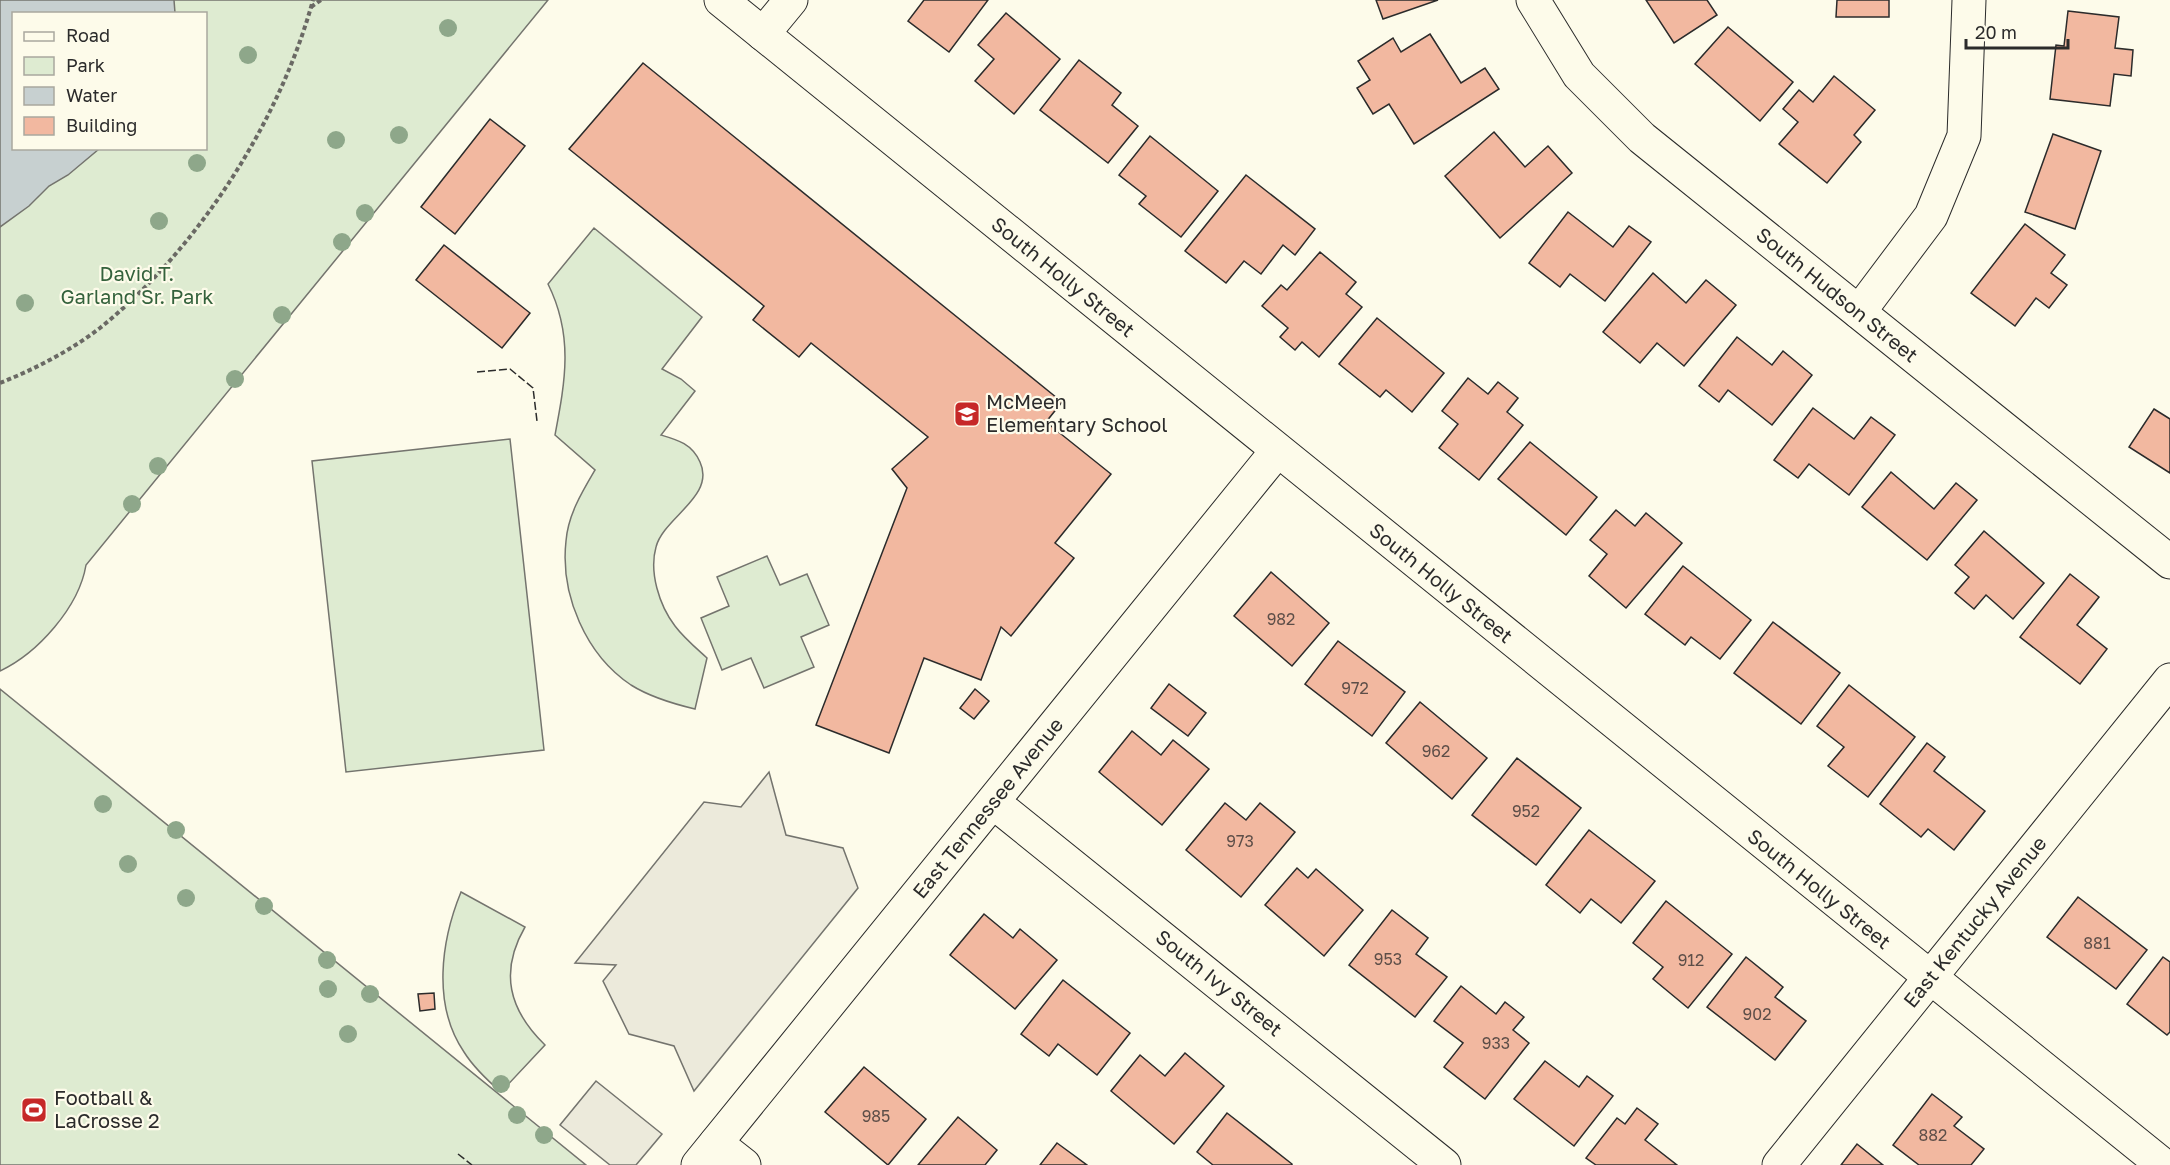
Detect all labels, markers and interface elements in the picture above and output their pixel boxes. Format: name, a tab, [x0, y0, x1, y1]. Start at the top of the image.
legend	[12, 12, 207, 150]
scale bar	[1966, 12, 2068, 50]
text: 20 m	[1975, 21, 2017, 43]
text: Road	[66, 24, 110, 46]
text: Park	[66, 54, 105, 76]
text: Water	[66, 84, 117, 106]
text: Building	[66, 114, 137, 136]
street label: South Holly Street	[987, 211, 1140, 341]
street label: South Hudson Street	[1752, 222, 1923, 367]
park label: David T. Garland Sr. Park	[61, 261, 214, 308]
place label: McMeen Elementary School	[986, 389, 1168, 436]
school or university icon: McMeen Elementary School	[952, 399, 982, 429]
street label: South Holly Street	[1365, 517, 1518, 647]
house number: 982	[1267, 609, 1295, 629]
house number: 972	[1341, 678, 1369, 698]
street label: East Tennessee Avenue	[907, 712, 1067, 902]
house number: 962	[1422, 741, 1450, 761]
house number: 952	[1512, 801, 1540, 821]
street label: South Holly Street	[1743, 823, 1896, 953]
house number: 973	[1226, 831, 1254, 851]
street label: East Kentucky Avenue	[1898, 831, 2051, 1012]
street label: South Ivy Street	[1152, 924, 1288, 1041]
house number: 881	[2083, 933, 2111, 953]
house number: 953	[1374, 949, 1402, 969]
house number: 912	[1678, 950, 1704, 970]
house number: 902	[1743, 1004, 1771, 1024]
house number: 933	[1482, 1033, 1510, 1053]
place label: Football & LaCrosse 2	[54, 1085, 160, 1132]
sports icon: Football & LaCrosse 2	[19, 1095, 49, 1125]
house number: 985	[862, 1106, 890, 1126]
house number: 882	[1919, 1125, 1947, 1145]

